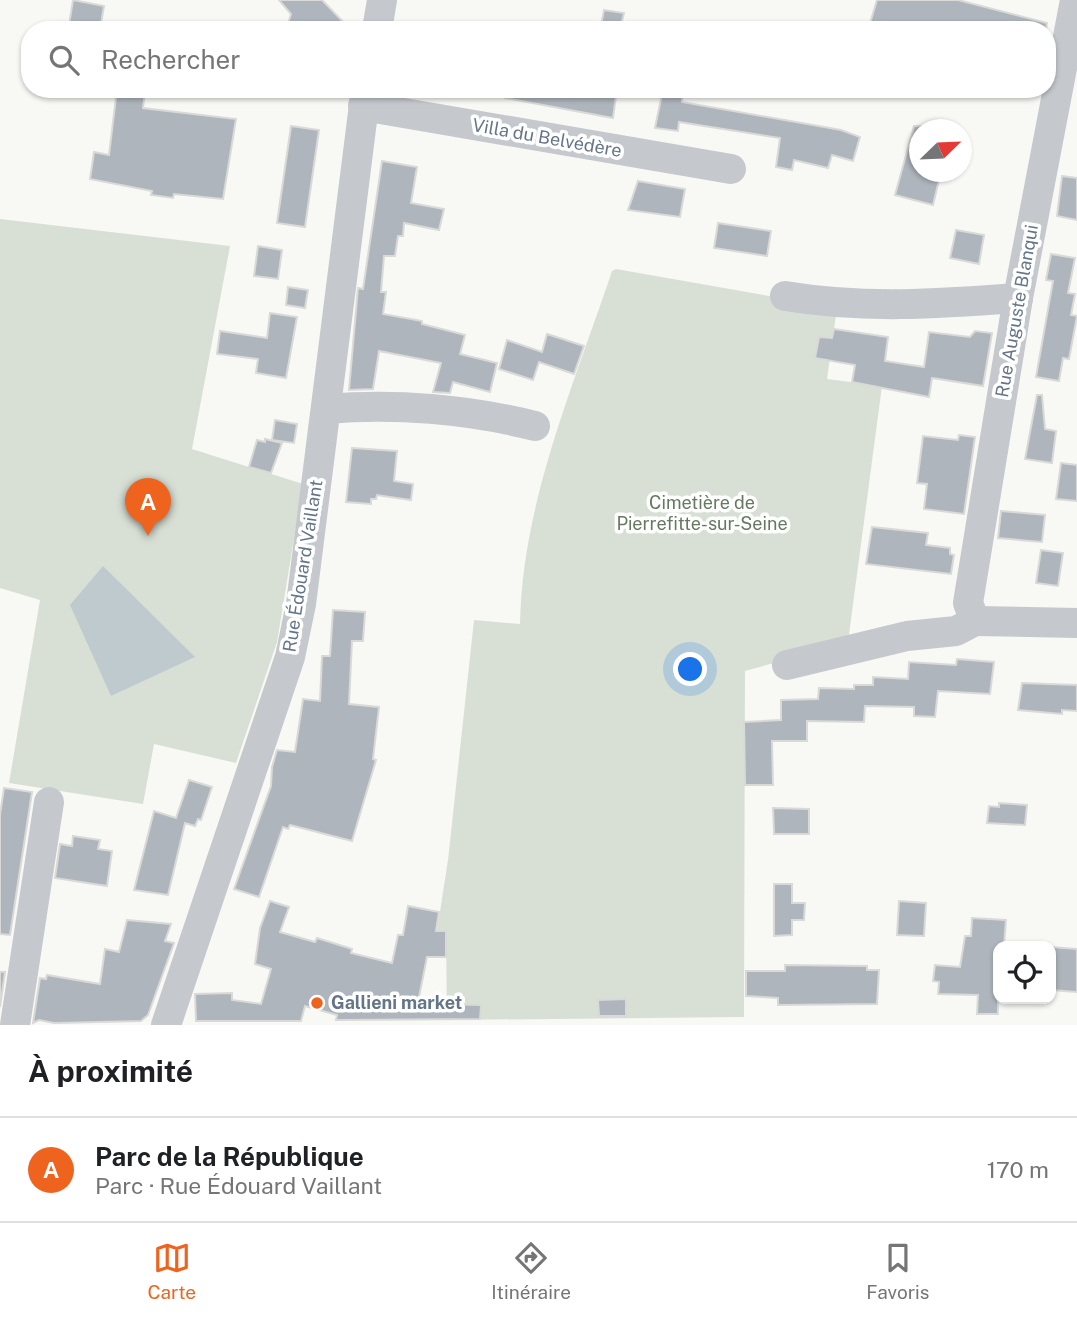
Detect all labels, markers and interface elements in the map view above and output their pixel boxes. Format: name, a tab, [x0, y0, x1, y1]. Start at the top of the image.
search box	[21, 21, 1056, 98]
icon: search	[45, 41, 83, 79]
text: Rechercher	[101, 44, 240, 75]
street label: Villa du Belvédère	[471, 114, 623, 161]
north arrow	[909, 119, 972, 182]
street label: Rue Auguste Blanqui	[991, 223, 1042, 399]
pin: A	[125, 478, 171, 536]
street label: Rue Édouard Vaillant	[278, 478, 327, 654]
park label: Cimetière de Pierrefitte-sur-Seine	[616, 492, 788, 534]
your location	[673, 652, 707, 686]
map controls	[993, 941, 1056, 1004]
button: locate	[993, 941, 1056, 1004]
place label: Gallieni market	[331, 992, 462, 1013]
marker: Gallieni market	[309, 995, 325, 1011]
text: À proximité	[28, 1053, 193, 1089]
text: Parc de la République	[95, 1141, 364, 1172]
text: A	[43, 1156, 59, 1183]
text: 170 m	[987, 1156, 1049, 1183]
text: Parc · Rue Édouard Vaillant	[95, 1172, 382, 1199]
tab: Carte	[148, 1239, 196, 1303]
tab: Itinéraire	[491, 1239, 571, 1303]
tab: Favoris	[866, 1239, 929, 1303]

